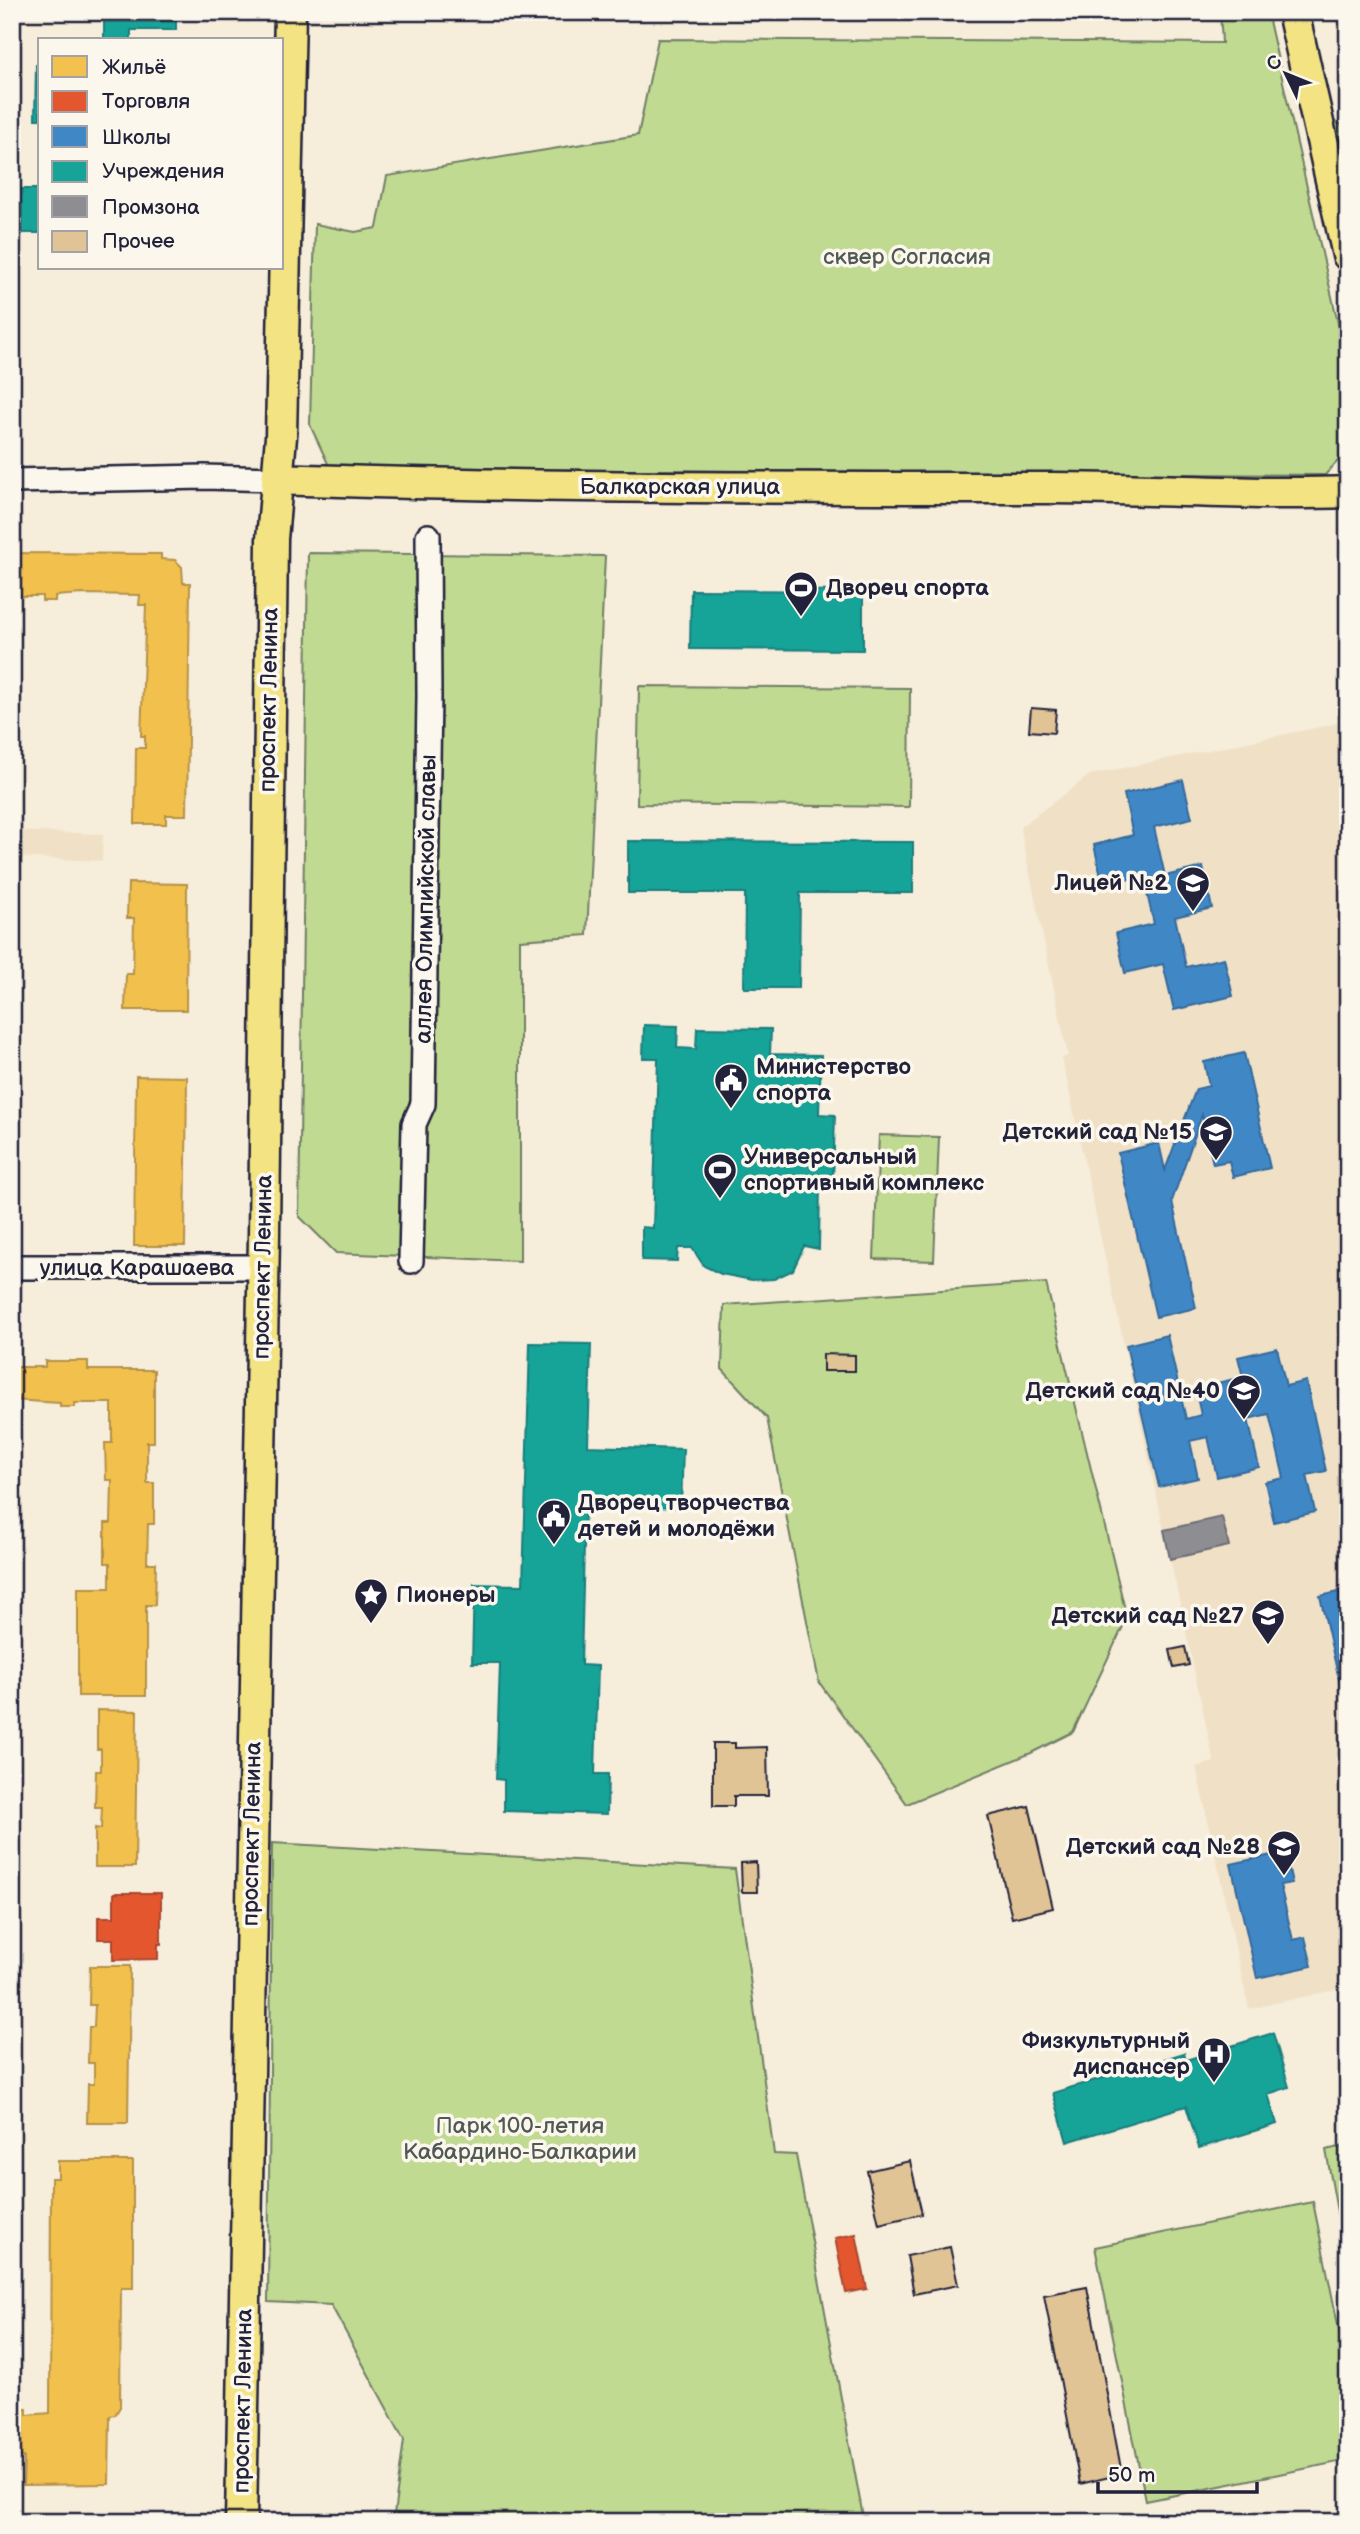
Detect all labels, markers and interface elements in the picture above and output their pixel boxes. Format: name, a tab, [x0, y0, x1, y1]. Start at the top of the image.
legend	[38, 38, 284, 270]
north arrow	[1252, 38, 1322, 108]
text: С	[1262, 51, 1288, 76]
text: Жильё	[102, 55, 166, 80]
text: Торговля	[102, 89, 190, 114]
text: Школы	[102, 125, 171, 150]
text: Учреждения	[102, 159, 224, 184]
text: Промзона	[102, 195, 200, 220]
text: Прочее	[102, 229, 175, 254]
park label: сквер Согласия	[823, 243, 991, 271]
street label: Балкарская улица	[580, 473, 781, 501]
sports icon: Дворец спорта	[782, 569, 820, 618]
place label: Дворец спорта	[826, 574, 989, 602]
street label: проспект Ленина	[253, 607, 285, 793]
street label: аллея Олимпийской славы	[409, 754, 443, 1044]
school or university icon: Лицей №2	[1174, 864, 1212, 913]
place label: Лицей №2	[1053, 869, 1168, 897]
place label: Министерство спорта	[756, 1053, 911, 1107]
public building icon: Министерство спорта	[712, 1061, 750, 1110]
school or university icon: Детский сад №15	[1197, 1113, 1235, 1162]
place label: Детский сад №15	[1002, 1118, 1192, 1146]
place label: Универсальный спортивный комплекс	[744, 1143, 985, 1197]
sports icon: Универсальный спортивный комплекс	[701, 1151, 739, 1200]
street label: проспект Ленина	[247, 1174, 279, 1360]
street label: улица Карашаева	[40, 1254, 235, 1282]
school or university icon: Детский сад №40	[1225, 1372, 1263, 1421]
place label: Детский сад №40	[1026, 1377, 1220, 1405]
place label: Дворец творчества детей и молодёжи	[577, 1489, 790, 1543]
public building icon: Дворец творчества детей и молодёжи	[535, 1497, 573, 1546]
place icon: Пионеры	[352, 1576, 390, 1625]
place label: Пионеры	[396, 1581, 496, 1609]
school or university icon: Детский сад №27	[1249, 1597, 1287, 1646]
place label: Детский сад №27	[1052, 1602, 1244, 1630]
street label: проспект Ленина	[236, 1741, 268, 1927]
school or university icon: Детский сад №28	[1265, 1828, 1303, 1877]
place label: Детский сад №28	[1066, 1833, 1260, 1861]
place label: Физкультурный диспансер	[1022, 2027, 1190, 2081]
hospital icon: Физкультурный диспансер	[1195, 2035, 1233, 2084]
park label: Парк 100-летия Кабардино-Балкарии	[403, 2112, 637, 2166]
street label: проспект Ленина	[227, 2308, 259, 2494]
scale bar	[1098, 2450, 1257, 2494]
text: 50 m	[1108, 2463, 1155, 2488]

